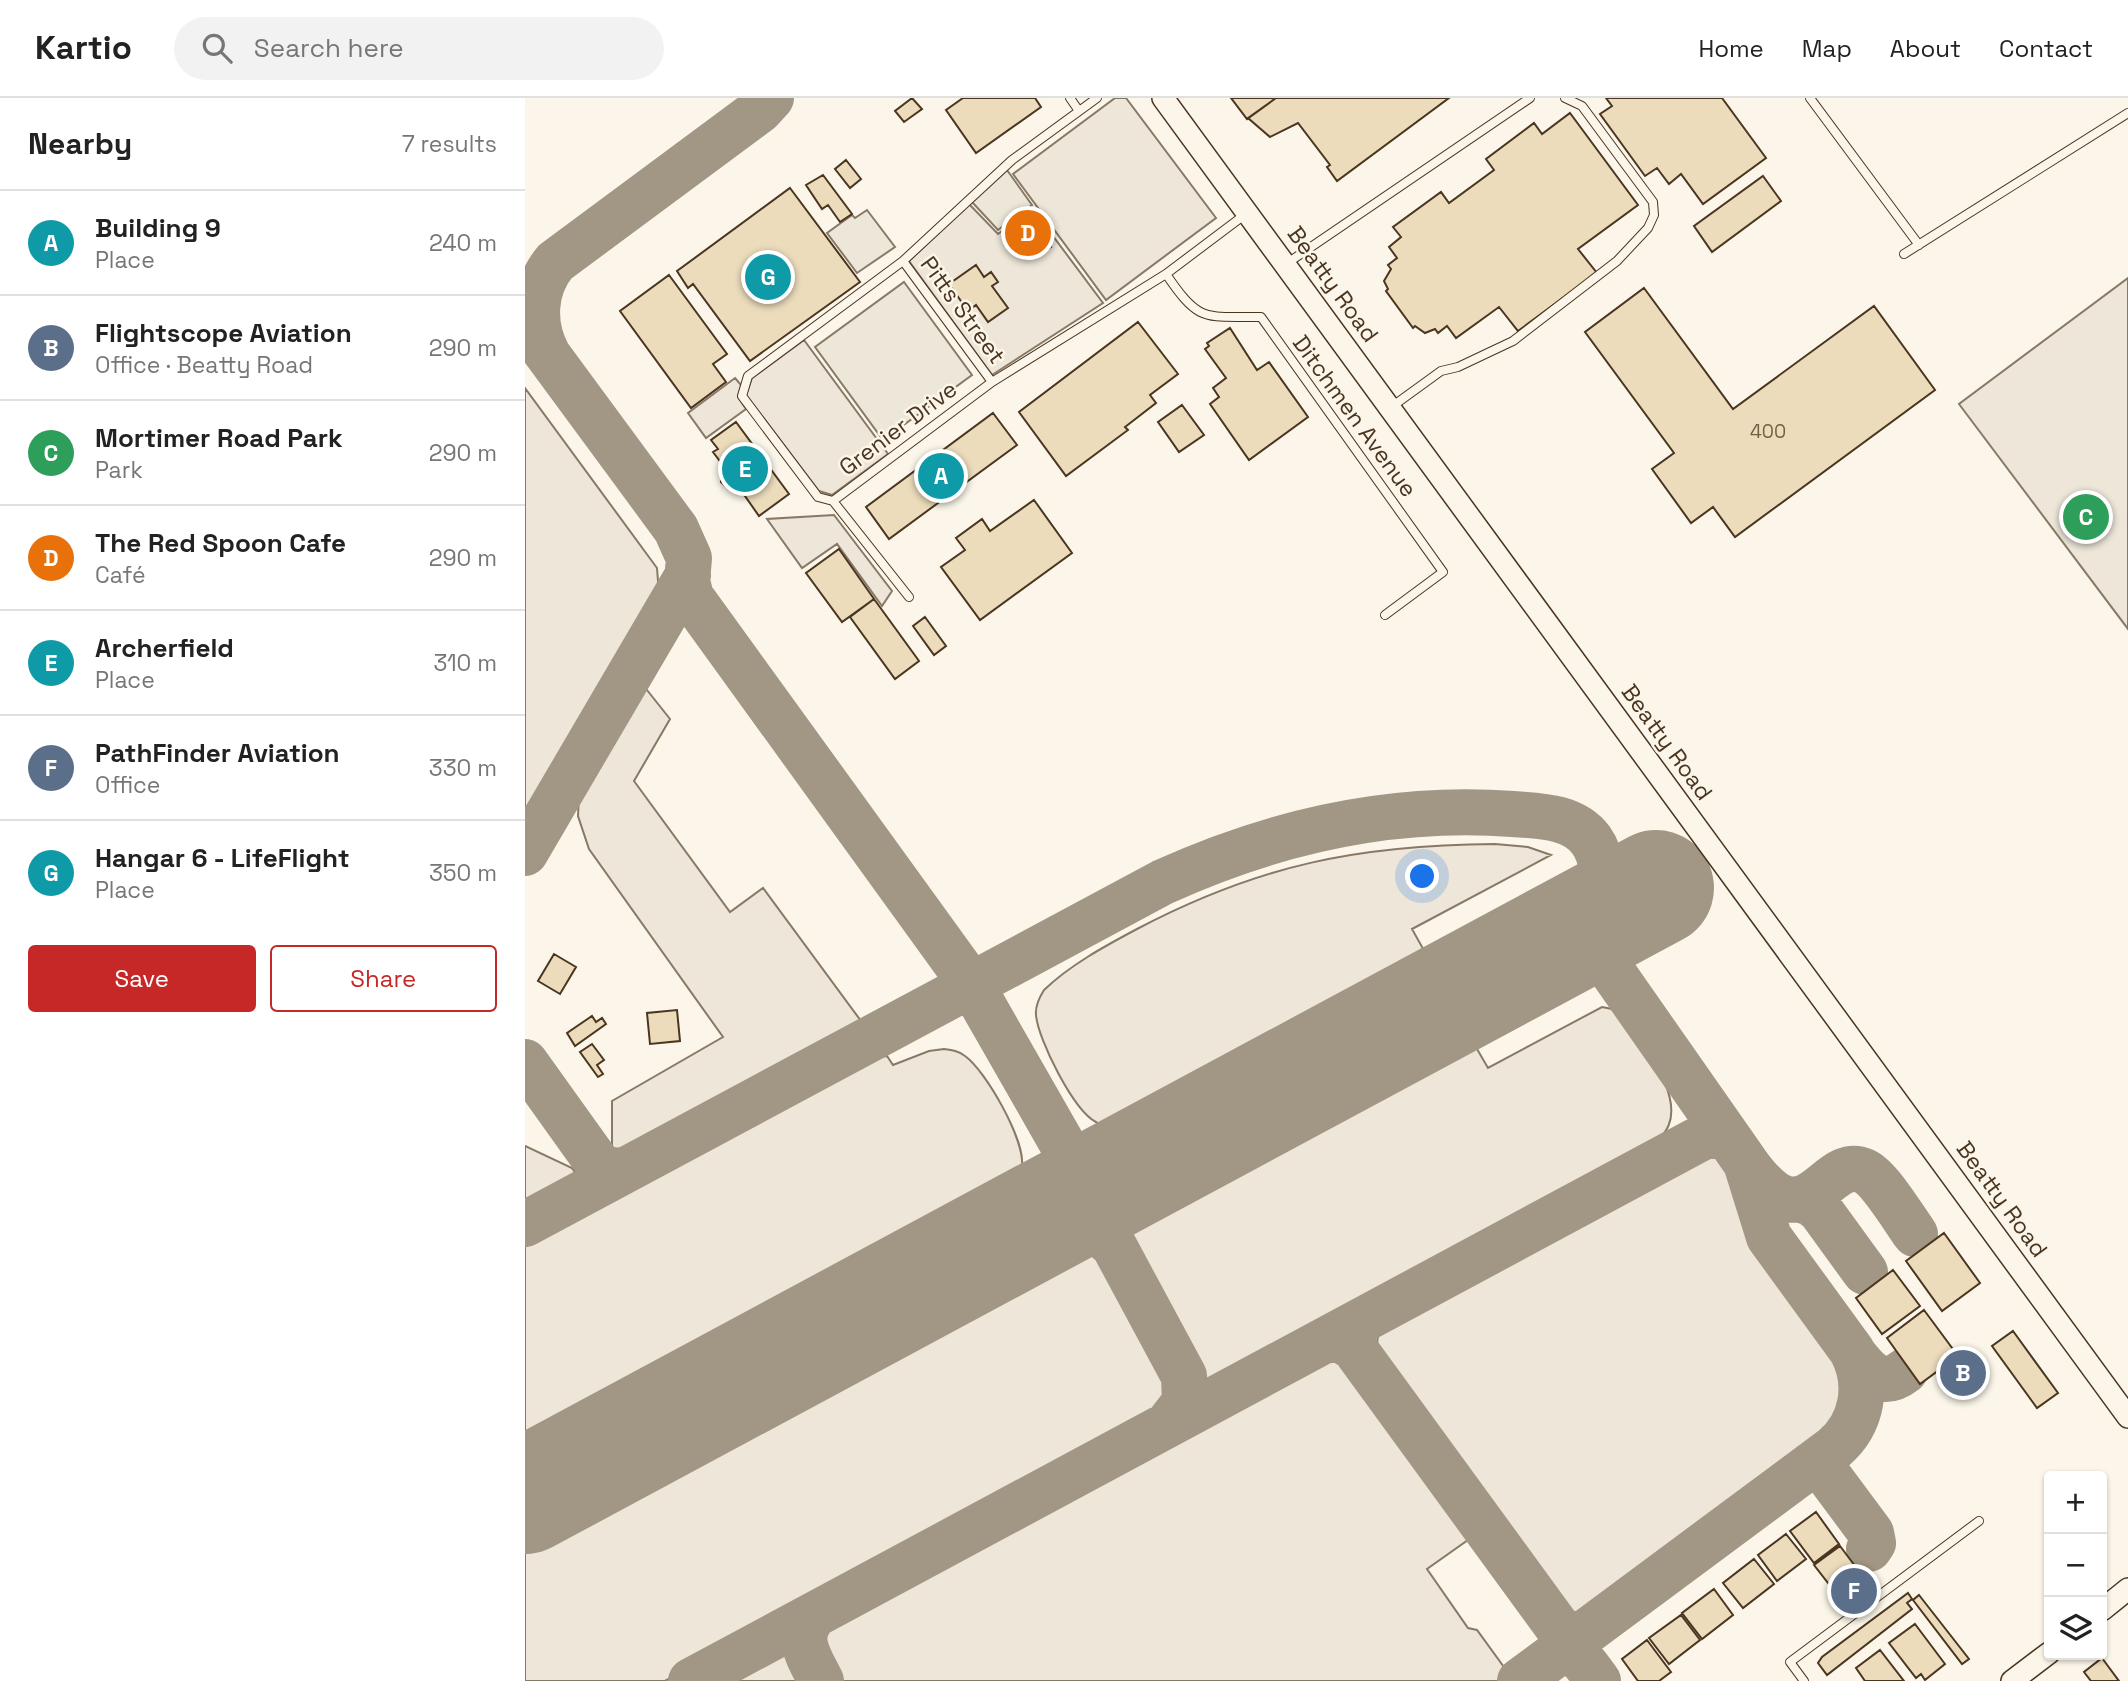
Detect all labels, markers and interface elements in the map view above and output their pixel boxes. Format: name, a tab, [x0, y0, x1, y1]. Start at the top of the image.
search box	[174, 17, 664, 80]
text: Kartio	[35, 27, 132, 69]
icon: search	[198, 29, 236, 67]
text: Search here	[254, 31, 404, 65]
text: Home	[1698, 33, 1764, 64]
text: Map	[1802, 33, 1852, 64]
text: About	[1890, 33, 1961, 64]
text: Contact	[1999, 33, 2093, 64]
text: Nearby	[28, 124, 132, 163]
text: 7 results	[402, 129, 497, 159]
pin: D	[1005, 207, 1051, 259]
text: Building 9	[95, 211, 221, 245]
street label: Beatty Road	[1281, 220, 1385, 348]
text: A	[44, 228, 58, 258]
text: 240 m	[429, 228, 497, 258]
text: Place	[95, 245, 155, 275]
street label: Pitts Street	[914, 250, 1012, 370]
pin: G	[745, 251, 791, 303]
text: Flightscope Aviation	[95, 316, 352, 350]
street label: Ditchmen Avenue	[1286, 329, 1424, 503]
text: B	[43, 333, 59, 363]
text: 290 m	[429, 333, 497, 363]
text: Office · Beatty Road	[95, 350, 313, 380]
street label: Grenier Drive	[833, 374, 963, 482]
house number: 400	[1750, 419, 1786, 444]
text: Mortimer Road Park	[95, 421, 343, 455]
text: C	[44, 438, 58, 468]
text: 290 m	[429, 438, 497, 468]
pin: E	[722, 443, 768, 495]
pin: A	[918, 450, 964, 502]
text: Park	[95, 455, 143, 485]
pin: C	[2063, 491, 2109, 543]
text: The Red Spoon Cafe	[95, 526, 346, 560]
text: D	[43, 543, 59, 573]
text: 290 m	[429, 543, 497, 573]
text: Café	[95, 560, 146, 590]
text: Archerfield	[95, 631, 234, 665]
text: E	[45, 648, 57, 678]
text: 310 m	[433, 648, 497, 678]
text: Place	[95, 665, 155, 695]
street label: Beatty Road	[1615, 678, 1719, 806]
text: PathFinder Aviation	[95, 736, 340, 770]
text: F	[45, 753, 57, 783]
text: 330 m	[429, 753, 497, 783]
text: Office	[95, 770, 160, 800]
text: Hangar 6 - LifeFlight	[95, 841, 350, 875]
text: G	[43, 858, 59, 888]
text: 350 m	[429, 858, 497, 888]
your location	[1405, 859, 1439, 893]
text: Place	[95, 875, 155, 905]
button: Save	[28, 945, 256, 1012]
button: Share	[270, 945, 497, 1012]
street label: Beatty Road	[1950, 1135, 2054, 1263]
pin: B	[1940, 1347, 1986, 1399]
map controls	[2044, 1471, 2107, 1660]
button: +	[2044, 1471, 2107, 1534]
button: −	[2044, 1534, 2107, 1597]
pin: F	[1831, 1565, 1877, 1617]
button: layers	[2044, 1597, 2107, 1660]

